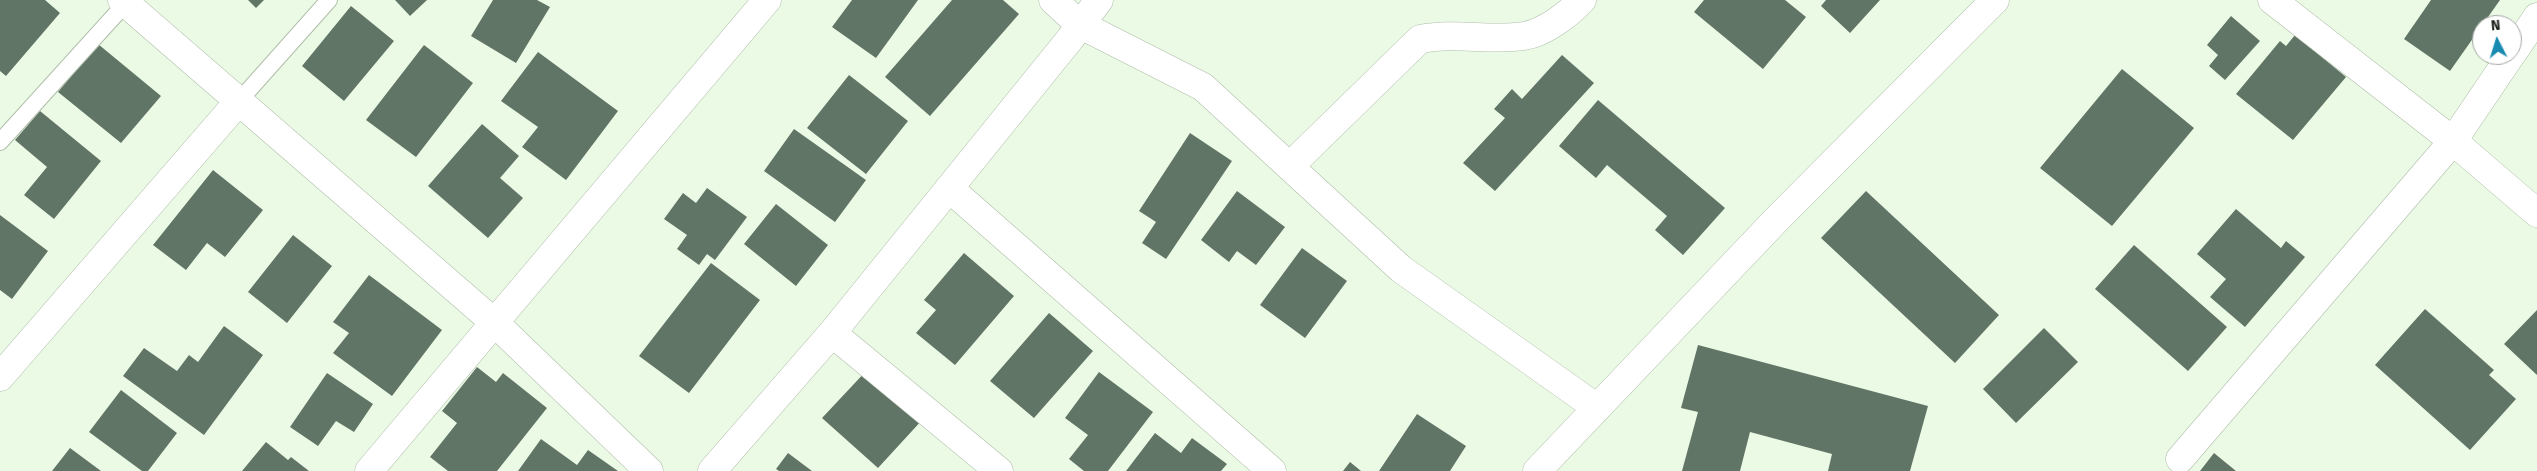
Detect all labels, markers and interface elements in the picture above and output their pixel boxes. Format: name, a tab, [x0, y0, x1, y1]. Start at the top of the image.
north arrow	[2472, 15, 2522, 65]
text: N	[2490, 17, 2501, 34]

